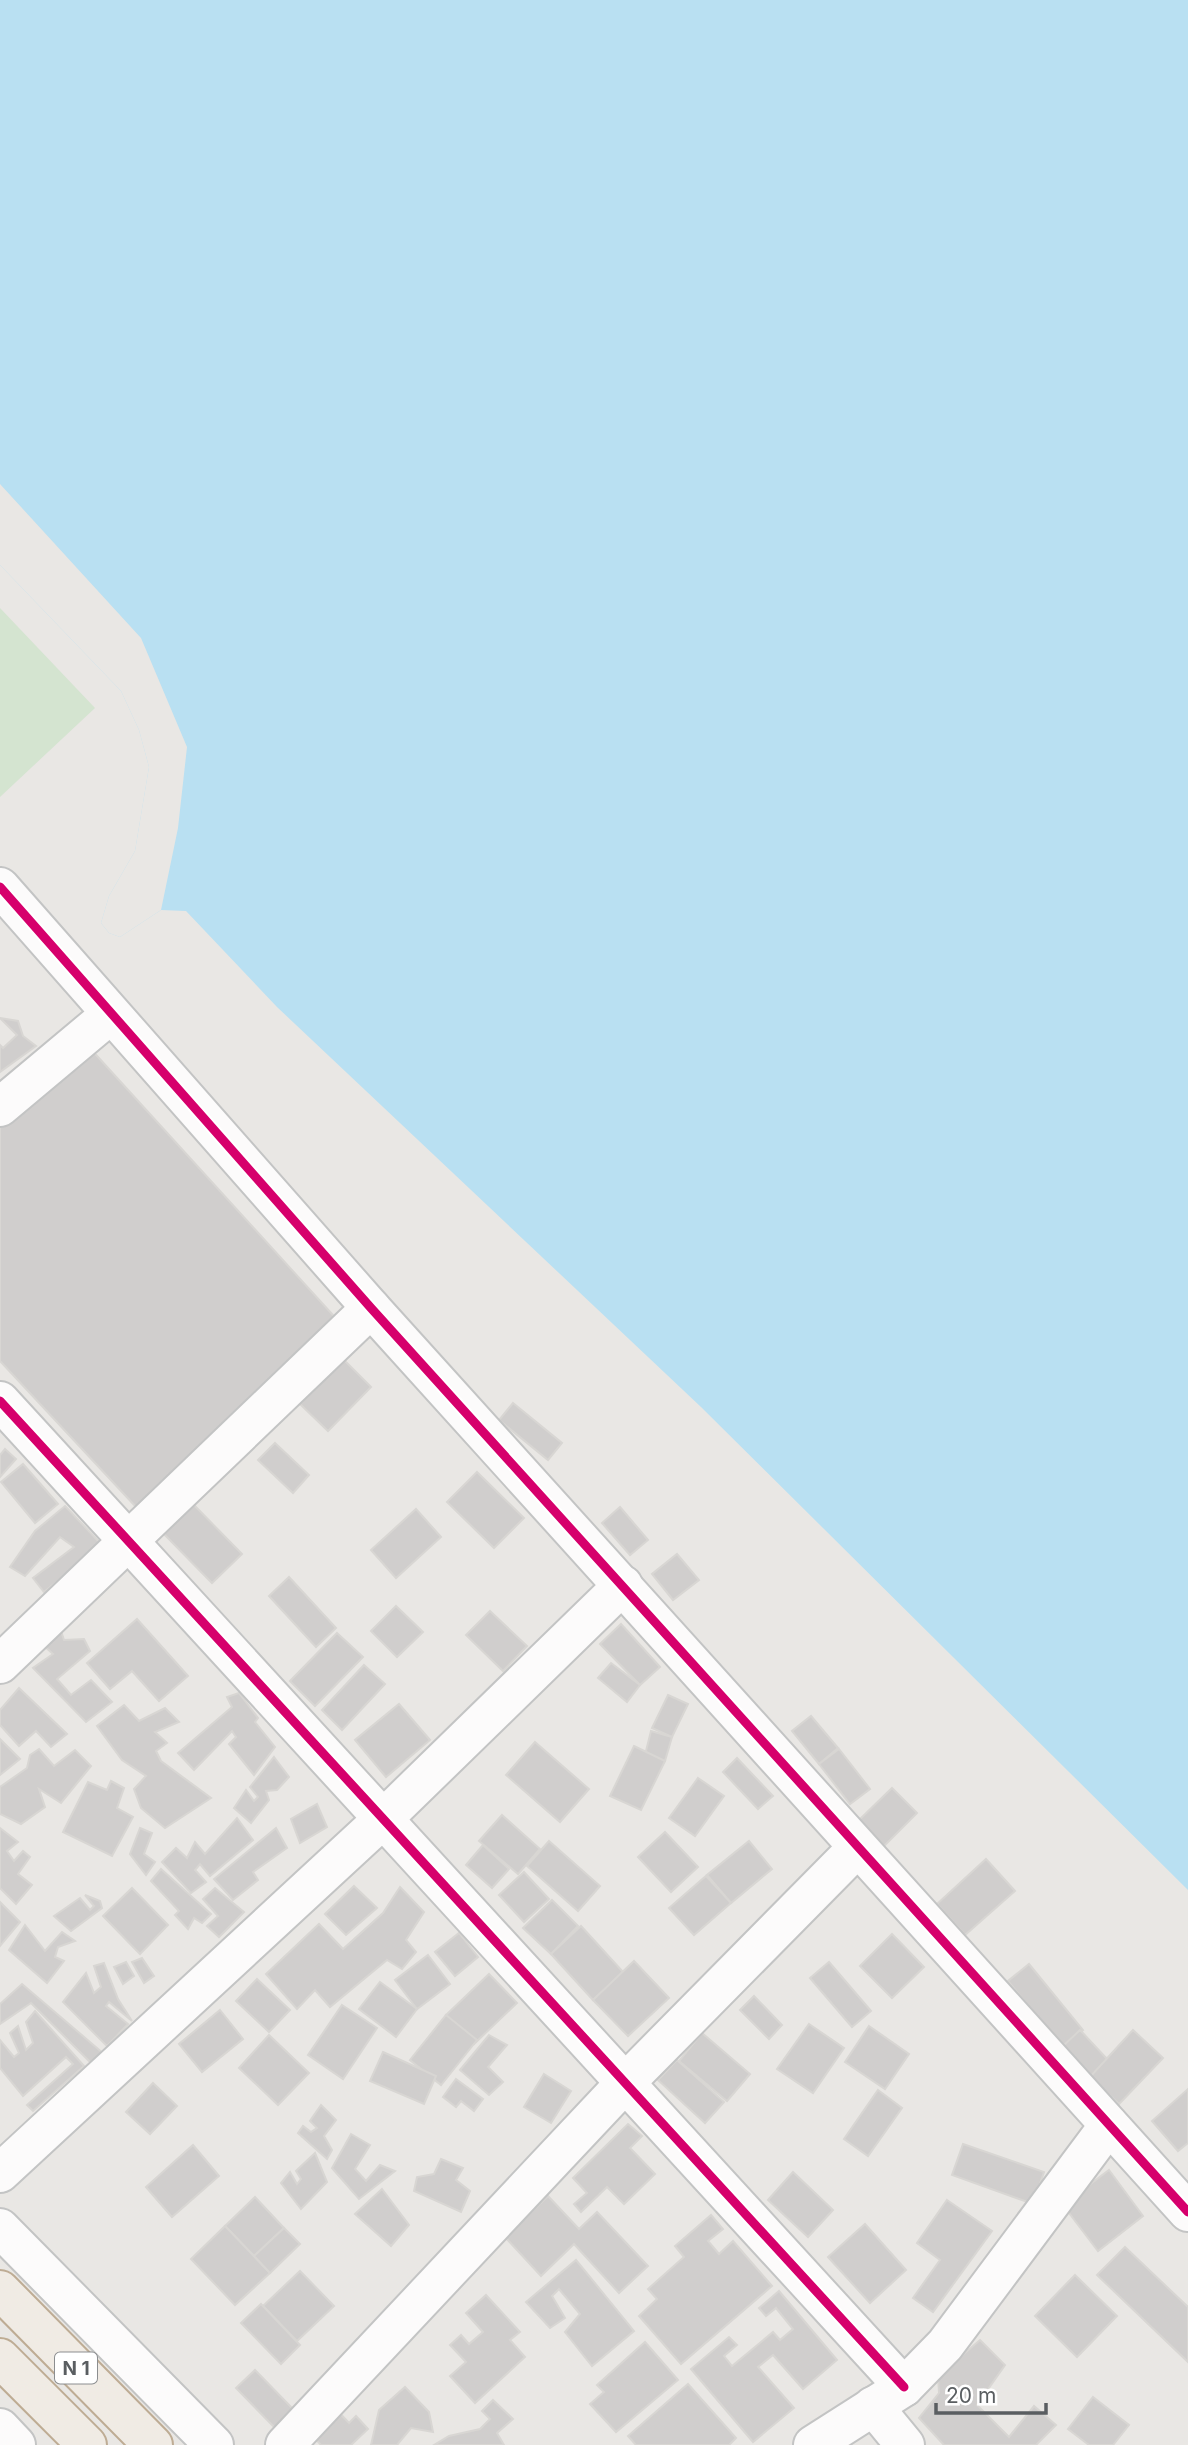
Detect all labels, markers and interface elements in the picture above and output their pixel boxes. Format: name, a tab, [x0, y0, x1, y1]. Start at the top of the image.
road number: N 1	[55, 2352, 97, 2384]
scale bar	[936, 2372, 1046, 2416]
text: 20 m	[946, 2383, 996, 2408]

